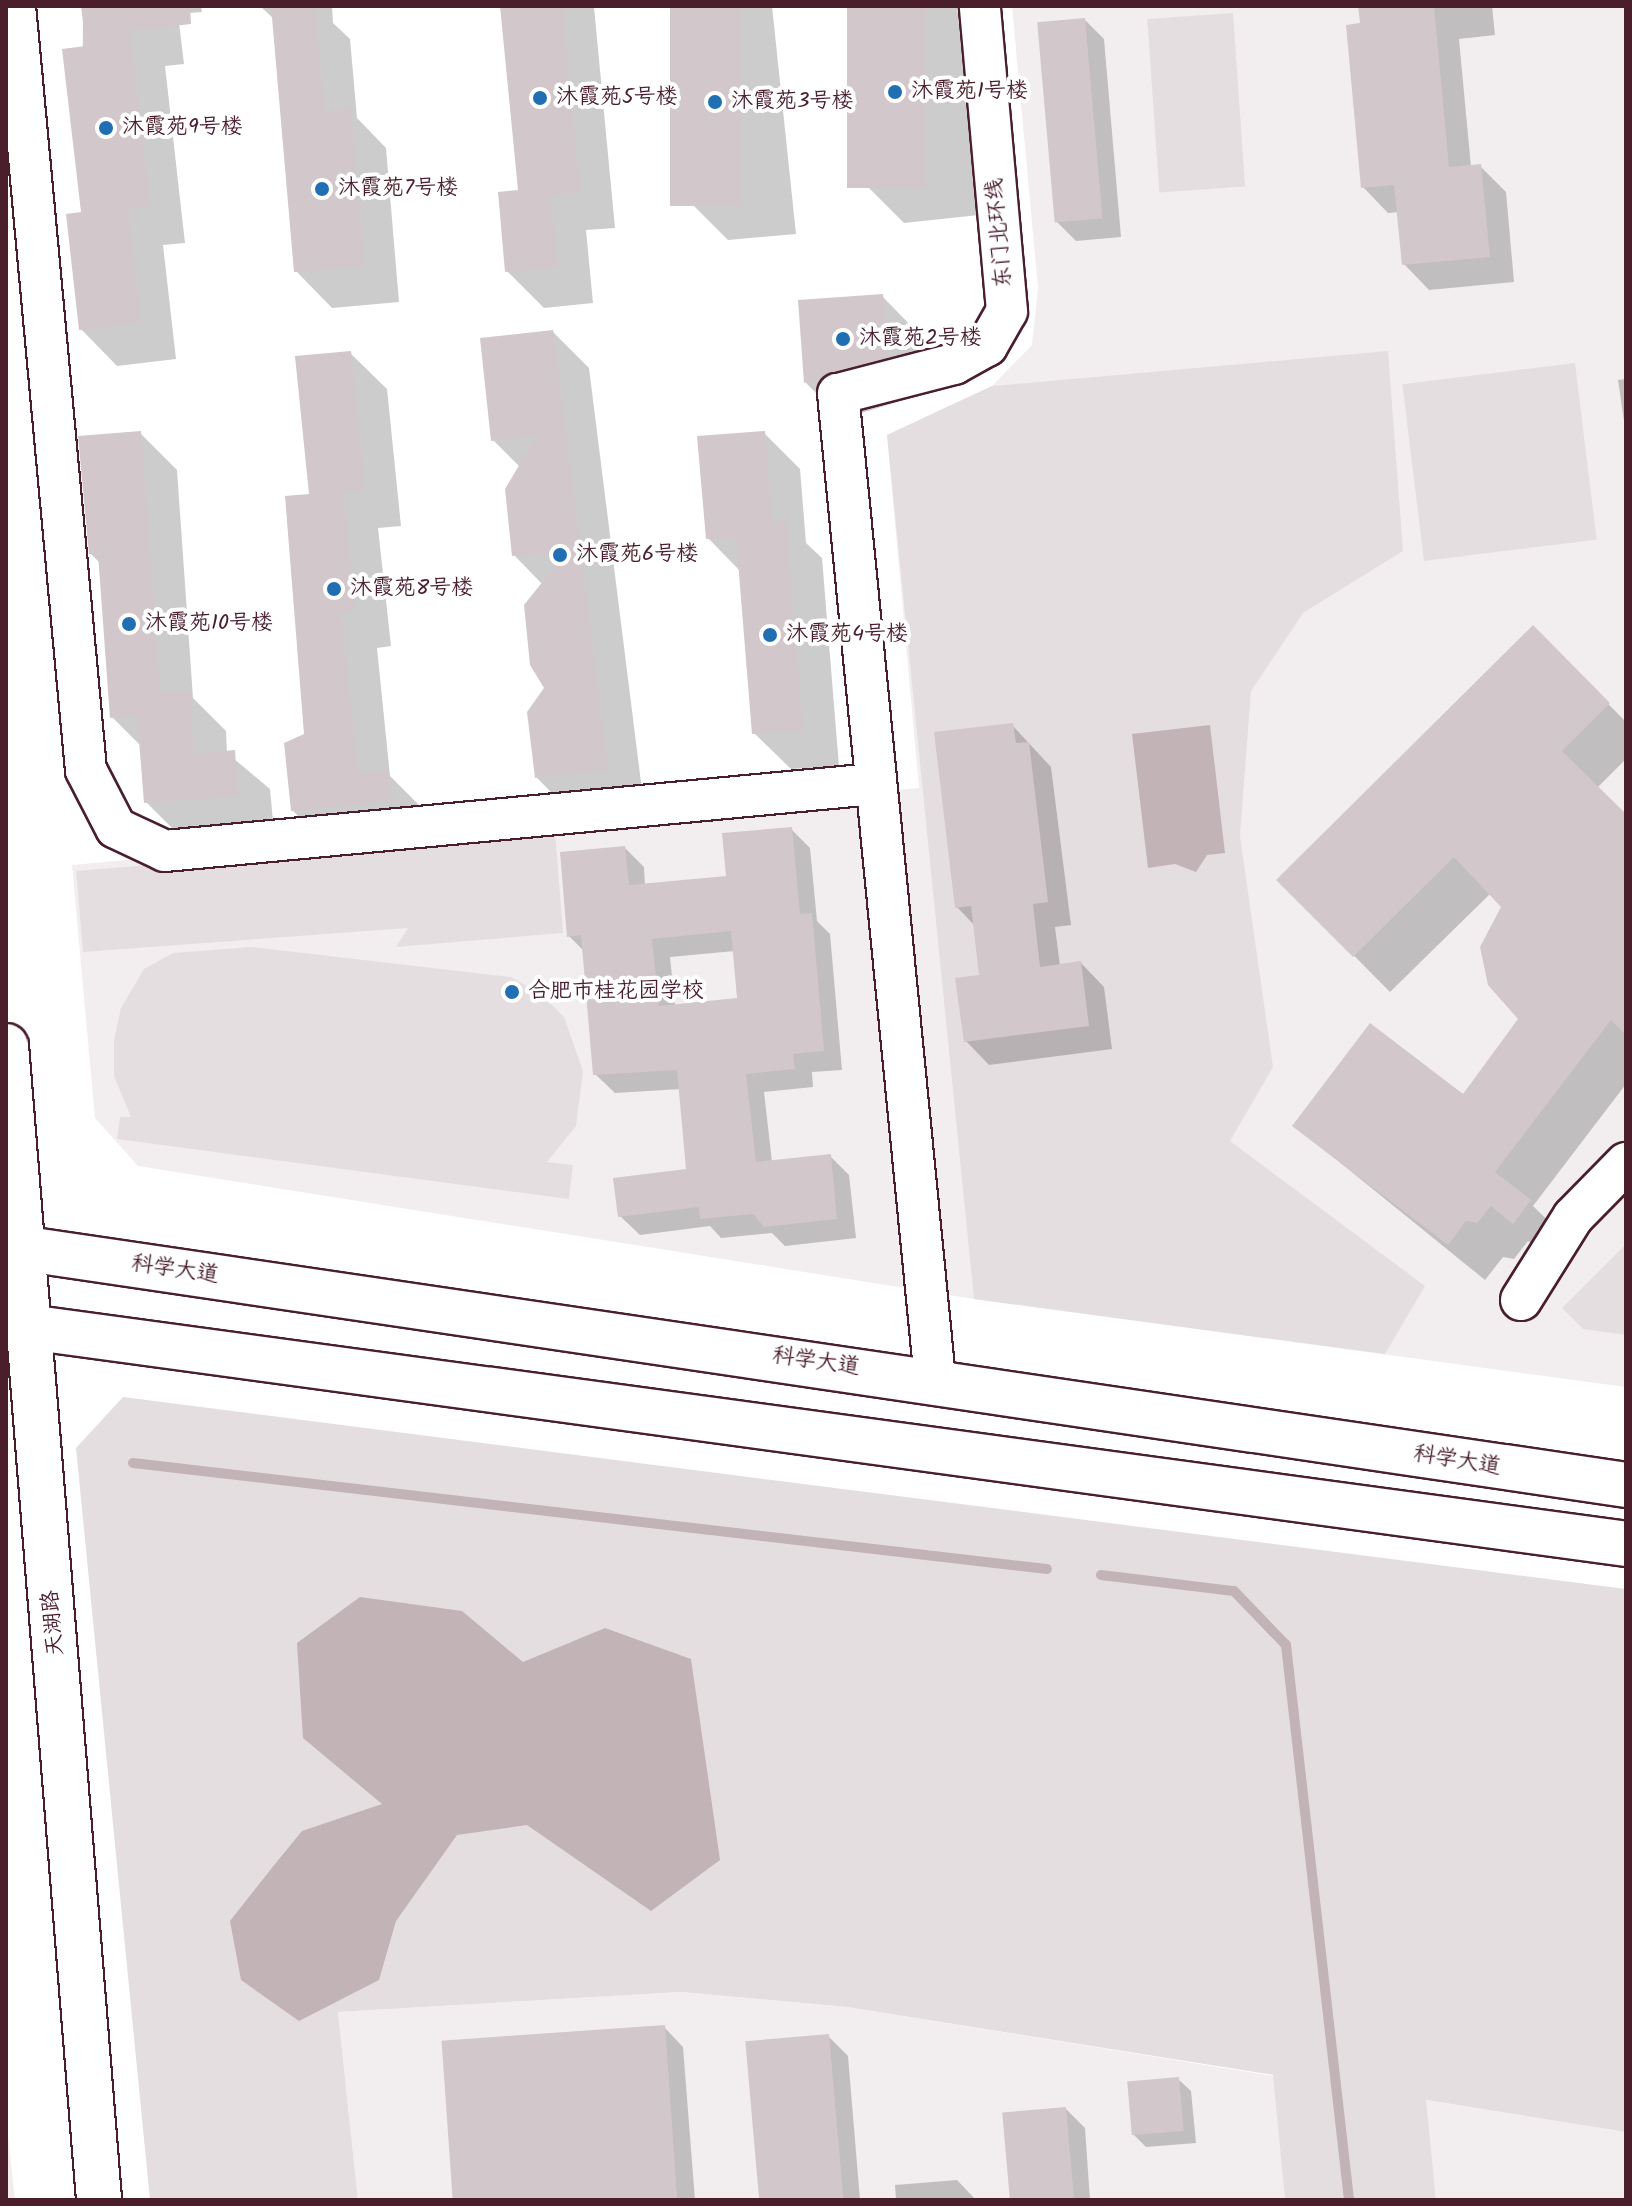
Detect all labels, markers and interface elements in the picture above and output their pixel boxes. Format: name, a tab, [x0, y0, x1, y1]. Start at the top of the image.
place label: 沐霞苑1号楼	[911, 79, 1028, 105]
marker: 沐霞苑1号楼	[886, 83, 904, 101]
place label: 沐霞苑5号楼	[556, 85, 678, 111]
marker: 沐霞苑5号楼	[531, 89, 549, 107]
place label: 沐霞苑3号楼	[731, 89, 854, 115]
marker: 沐霞苑3号楼	[706, 93, 724, 111]
place label: 沐霞苑9号楼	[122, 115, 243, 141]
marker: 沐霞苑9号楼	[97, 119, 115, 137]
place label: 沐霞苑7号楼	[338, 176, 458, 202]
street label: 东门北环线	[982, 177, 1018, 289]
marker: 沐霞苑7号楼	[313, 180, 331, 198]
place label: 沐霞苑2号楼	[859, 326, 982, 352]
marker: 沐霞苑2号楼	[834, 330, 852, 348]
place label: 沐霞苑6号楼	[576, 542, 698, 568]
marker: 沐霞苑6号楼	[551, 546, 569, 564]
place label: 沐霞苑8号楼	[350, 576, 473, 602]
marker: 沐霞苑8号楼	[325, 580, 343, 598]
place label: 沐霞苑10号楼	[145, 611, 273, 637]
marker: 沐霞苑10号楼	[120, 615, 138, 633]
place label: 沐霞苑4号楼	[786, 622, 908, 648]
marker: 沐霞苑4号楼	[761, 626, 779, 644]
place label: 合肥市桂花园学校	[528, 979, 704, 1005]
marker: 合肥市桂花园学校	[503, 983, 521, 1001]
street label: 科学大道	[130, 1251, 220, 1289]
street label: 科学大道	[771, 1343, 861, 1381]
street label: 科学大道	[1411, 1441, 1503, 1481]
street label: 天湖路	[38, 1589, 70, 1657]

